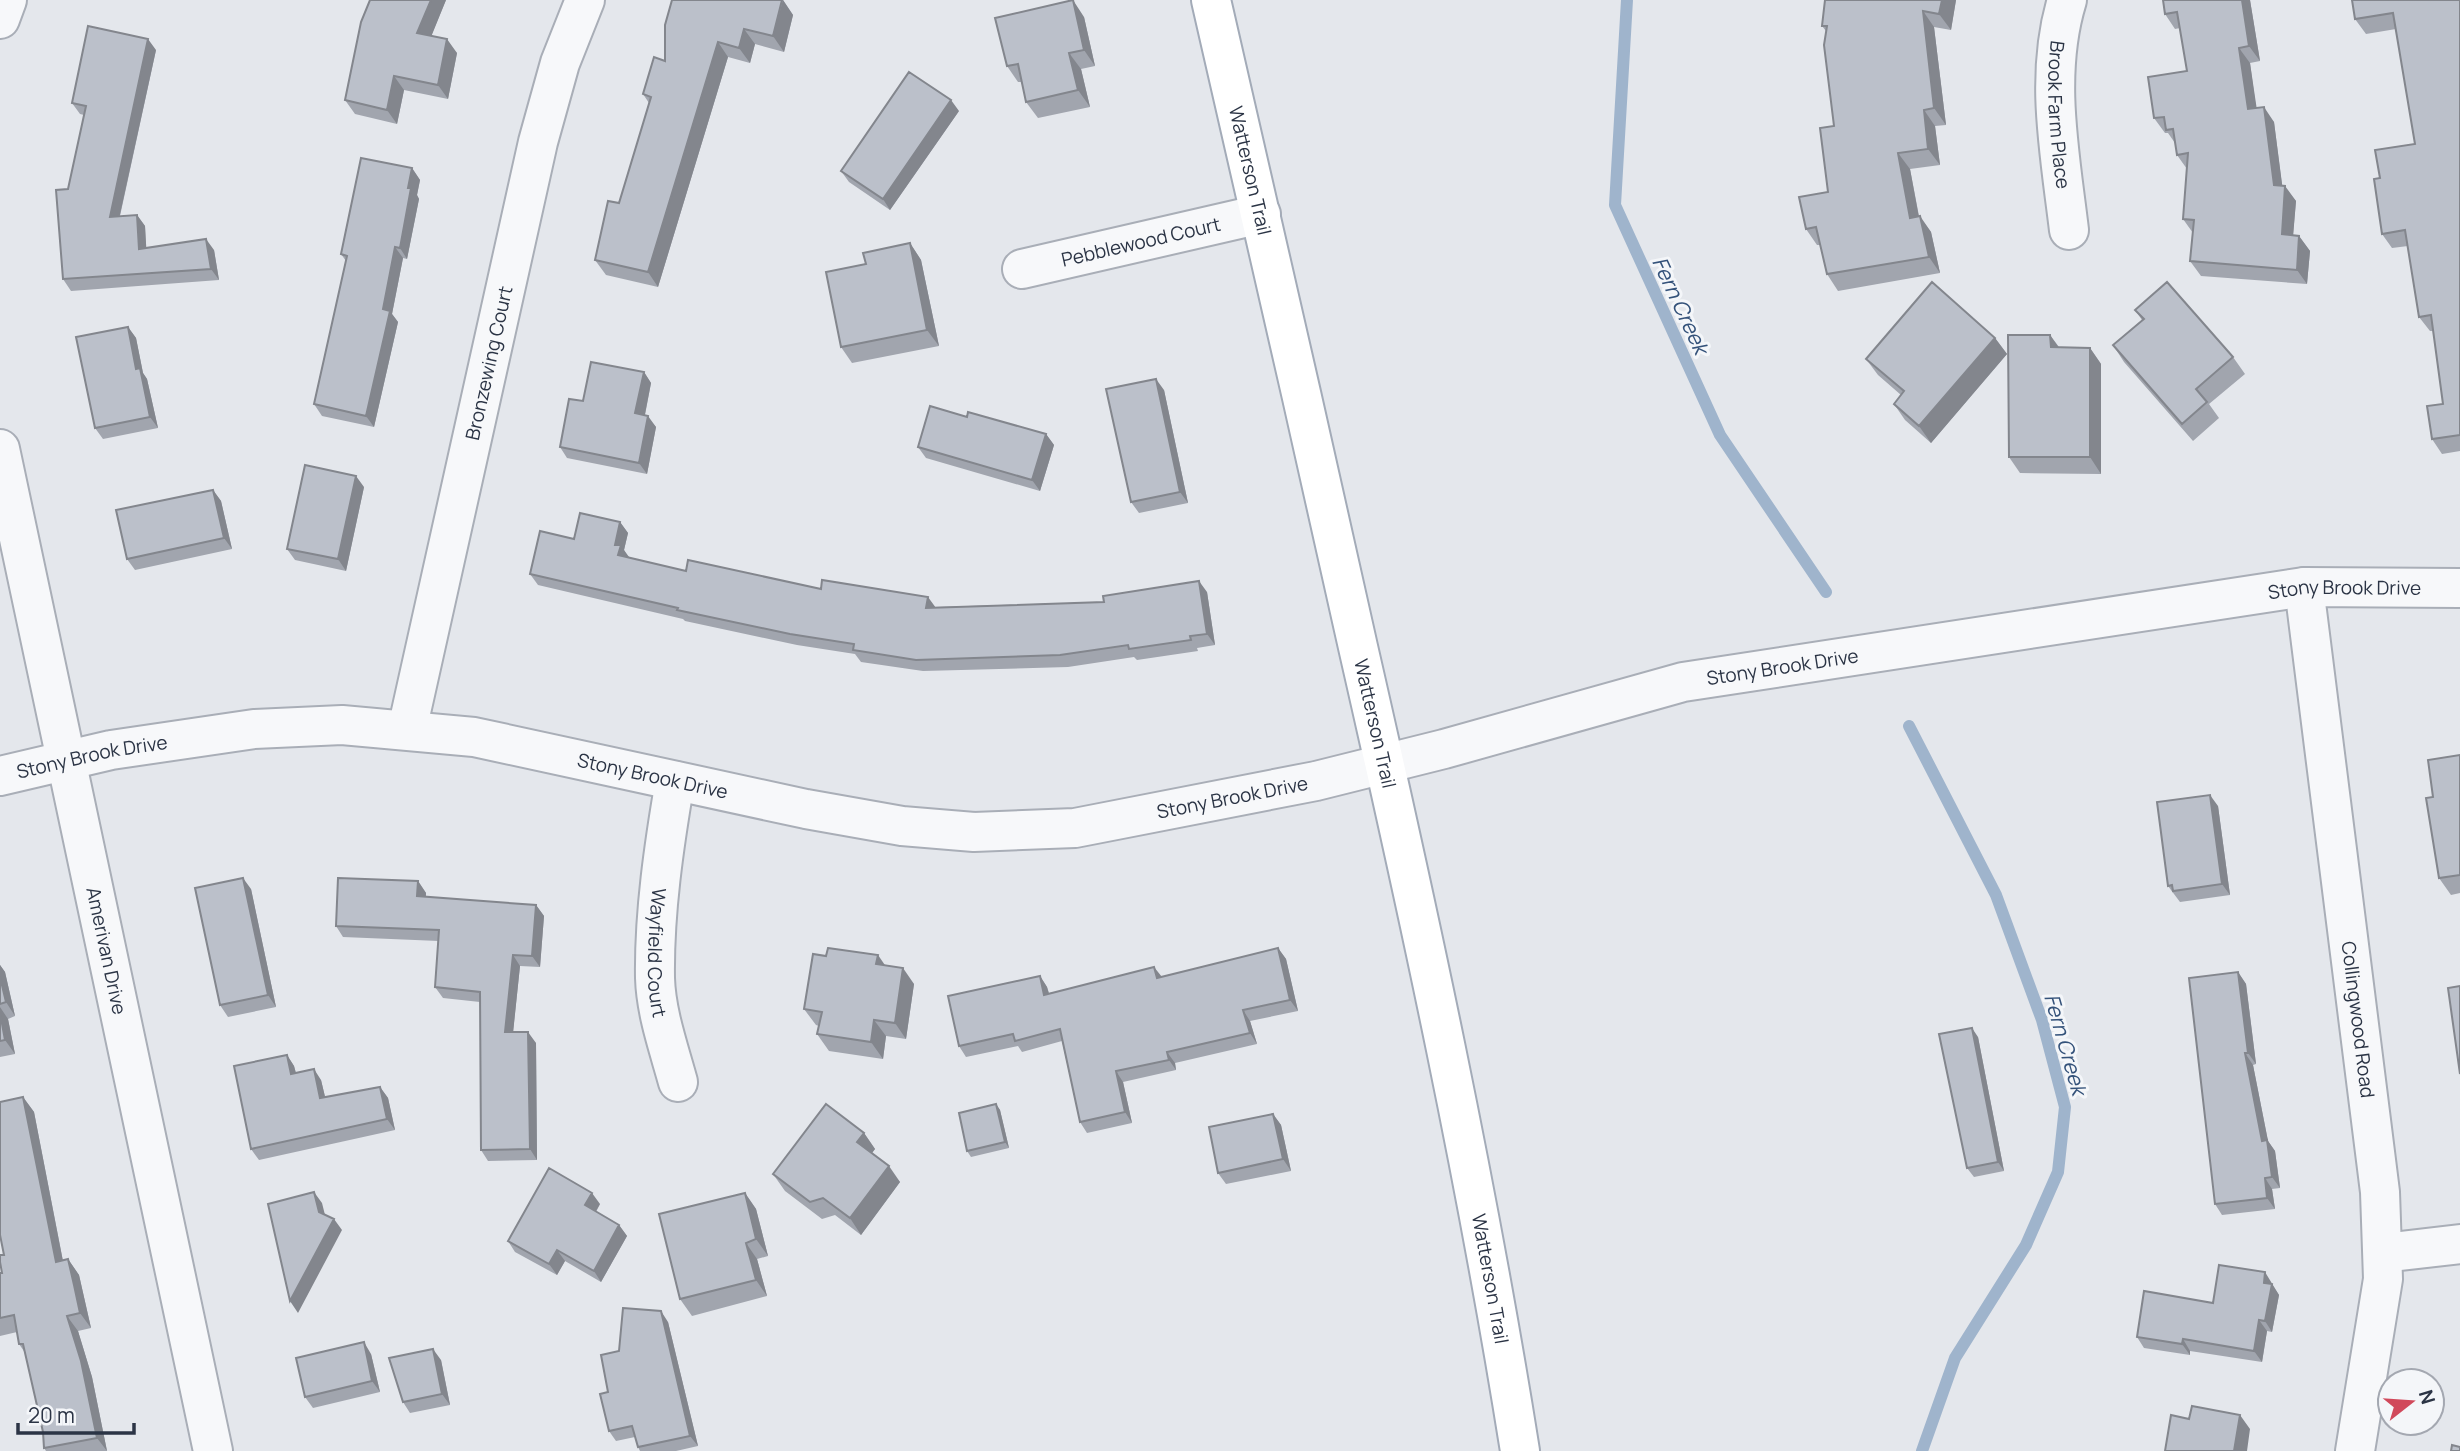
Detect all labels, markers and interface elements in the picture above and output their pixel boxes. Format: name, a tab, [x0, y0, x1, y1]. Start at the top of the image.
street label: Brook Farm Place	[2042, 39, 2077, 190]
street label: Watterson Trail	[1223, 104, 1278, 238]
street label: Pebblewood Court	[1059, 211, 1223, 273]
water label: Fern Creek	[1646, 252, 1717, 360]
street label: Bronzewing Court	[459, 284, 519, 442]
street label: Stony Brook Drive	[2266, 573, 2421, 605]
street label: Stony Brook Drive	[1705, 642, 1860, 691]
street label: Watterson Trail	[1348, 656, 1403, 791]
street label: Stony Brook Drive	[14, 729, 169, 785]
street label: Stony Brook Drive	[575, 747, 730, 805]
street label: Stony Brook Drive	[1155, 770, 1310, 825]
street label: Amerivan Drive	[80, 885, 133, 1017]
street label: Wayfield Court	[642, 887, 673, 1020]
street label: Collingwood Road	[2336, 940, 2381, 1099]
water label: Fern Creek	[2038, 990, 2095, 1100]
street label: Watterson Trail	[1466, 1211, 1515, 1346]
north arrow	[2376, 1367, 2446, 1437]
text: N	[2413, 1387, 2442, 1407]
scale bar	[18, 1392, 133, 1436]
text: 20 m	[28, 1401, 75, 1429]

